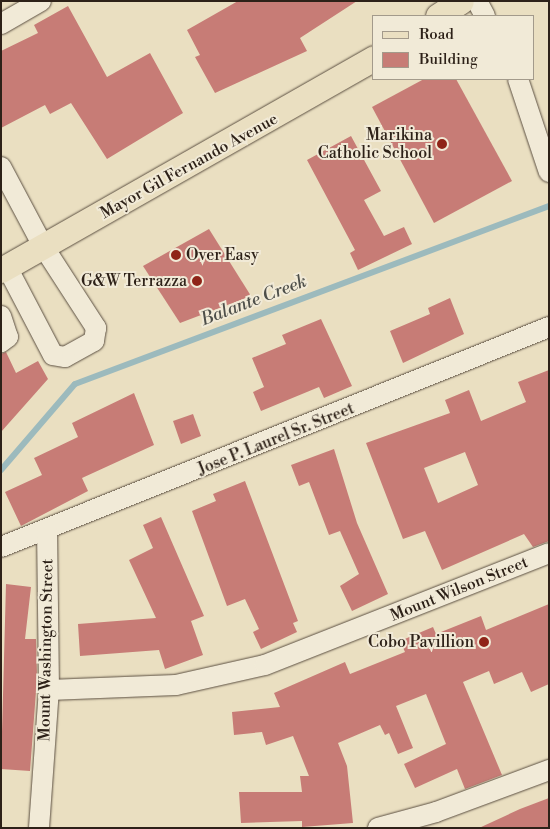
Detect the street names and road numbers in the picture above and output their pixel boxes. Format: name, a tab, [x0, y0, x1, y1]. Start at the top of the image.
street label: Mayor Gil Fernando Avenue	[97, 109, 281, 223]
street label: Jose P. Laurel Sr. Street	[195, 399, 357, 479]
street label: Mount Wilson Street	[387, 553, 531, 625]
street label: Mount Washington Street	[35, 558, 57, 742]

